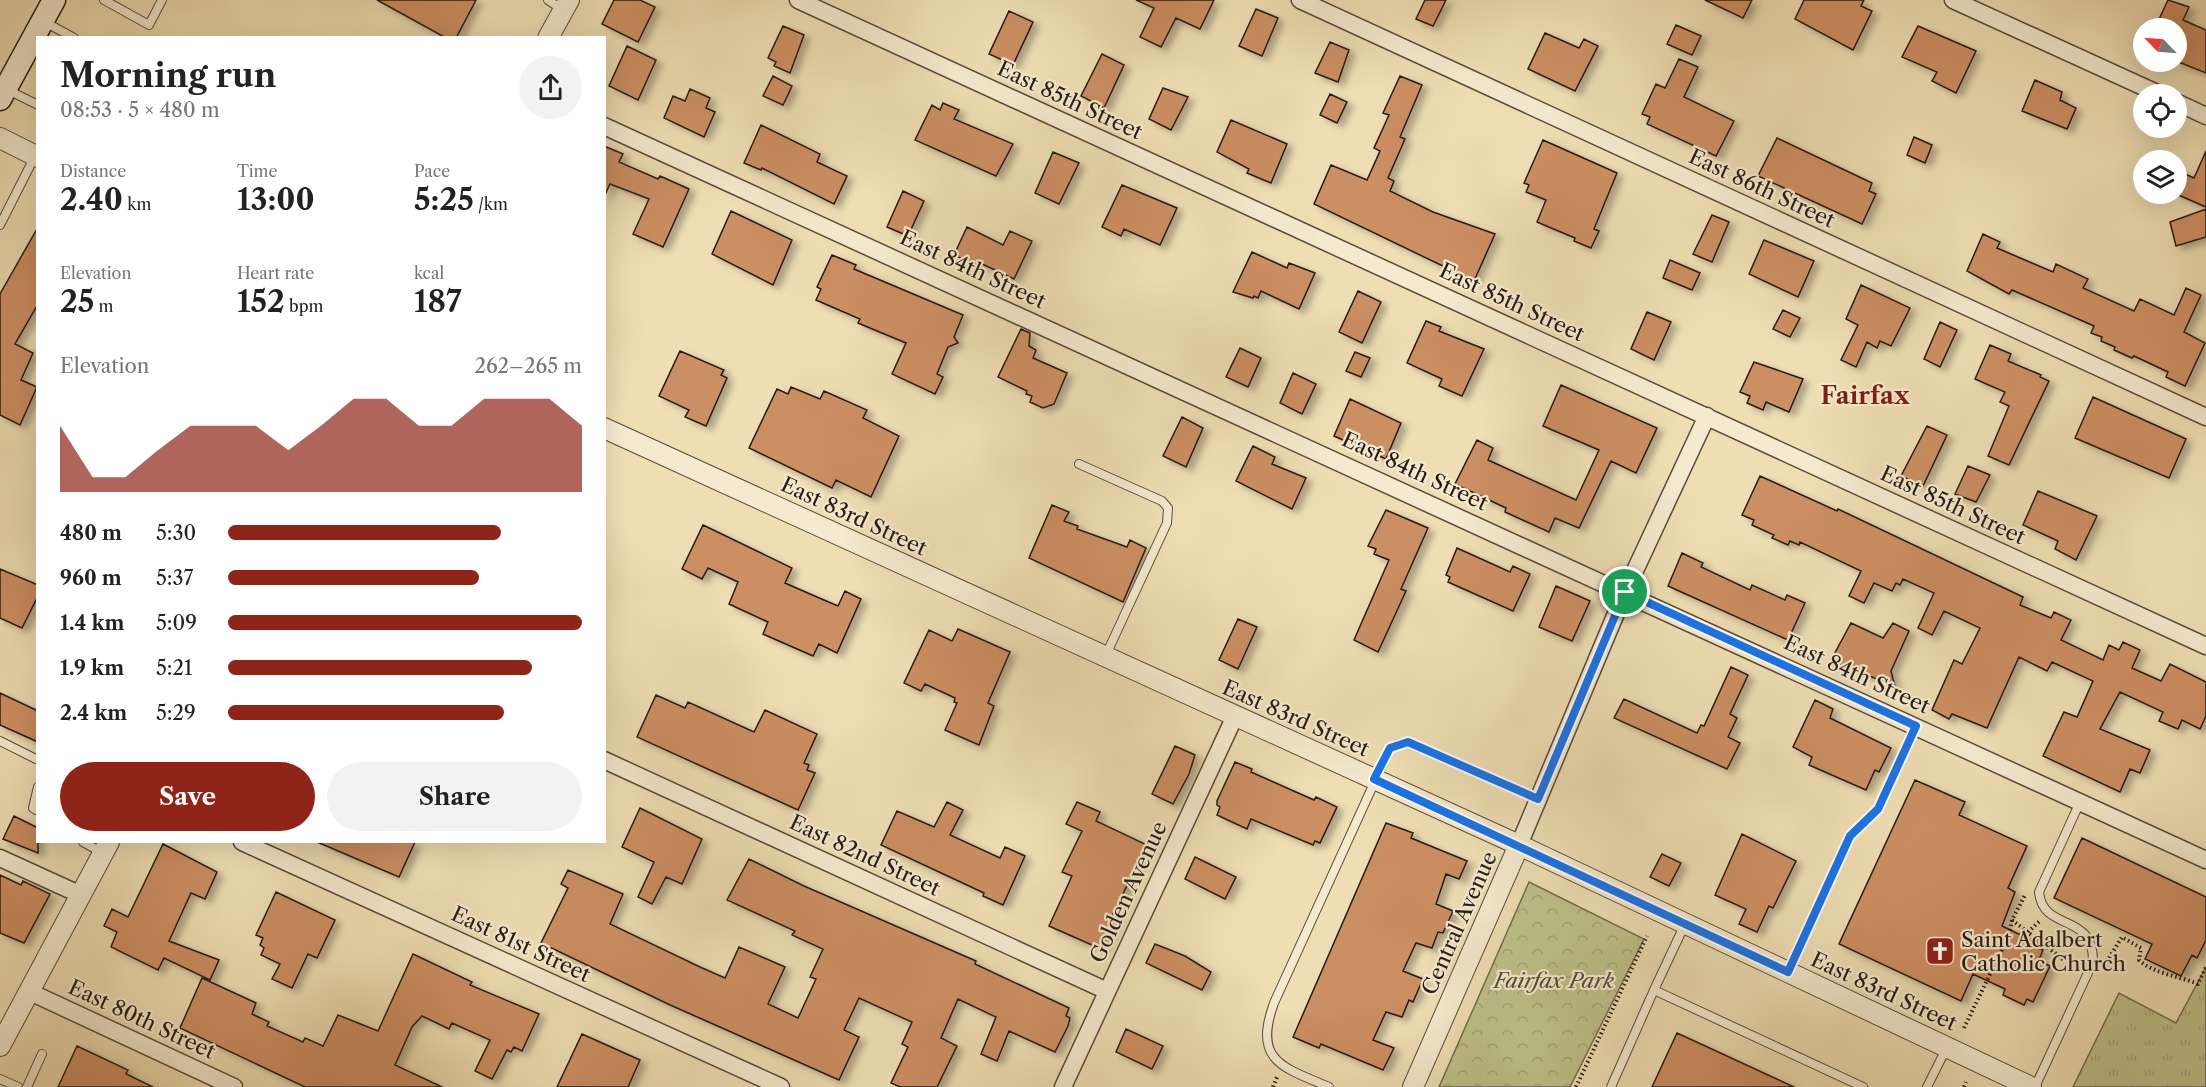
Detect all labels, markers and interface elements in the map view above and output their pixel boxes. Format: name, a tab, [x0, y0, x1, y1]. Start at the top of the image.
north arrow	[2133, 18, 2187, 72]
map controls	[2133, 18, 2187, 204]
text: Morning run	[60, 55, 276, 96]
street label: East 85th Street	[994, 55, 1147, 145]
button: share	[519, 56, 582, 119]
button: locate	[2133, 84, 2187, 138]
text: 08:53 · 5 × 480 m	[60, 98, 220, 122]
street label: East 86th Street	[1685, 143, 1839, 233]
button: layers	[2133, 150, 2187, 204]
text: Distance	[60, 161, 126, 181]
text: Time	[237, 161, 277, 181]
text: Pace	[414, 161, 450, 181]
text: 2.40	[60, 181, 123, 218]
text: 13:00	[237, 181, 315, 218]
text: 5:25	[414, 181, 474, 218]
text: km	[123, 194, 151, 214]
text: /km	[474, 194, 508, 214]
street label: East 84th Street	[896, 224, 1050, 314]
street label: East 85th Street	[1436, 257, 1589, 347]
text: Elevation	[60, 263, 131, 283]
text: Heart rate	[237, 263, 314, 283]
text: kcal	[414, 263, 444, 283]
text: 25	[60, 283, 94, 320]
text: 152	[237, 283, 285, 320]
text: 187	[414, 283, 462, 320]
text: m	[94, 296, 113, 316]
text: bpm	[285, 296, 323, 316]
text: Elevation	[60, 354, 149, 378]
text: 262–265 m	[474, 354, 582, 378]
district label: Fairfax	[1821, 381, 1910, 410]
street label: East 84th Street	[1338, 426, 1492, 516]
street label: East 85th Street	[1877, 460, 2030, 550]
street label: East 83rd Street	[777, 471, 931, 561]
text: 480 m	[60, 521, 122, 545]
text: 5:30	[156, 521, 196, 545]
text: 960 m	[60, 566, 122, 590]
text: 5:37	[156, 566, 193, 590]
pin	[1599, 566, 1650, 617]
icon: arrive	[1608, 575, 1641, 608]
text: 1.4 km	[60, 611, 125, 635]
text: 5:09	[156, 611, 197, 635]
street label: East 84th Street	[1780, 629, 1934, 719]
text: 1.9 km	[60, 656, 124, 680]
text: 5:21	[156, 656, 192, 680]
street label: East 83rd Street	[1219, 674, 1374, 762]
text: 2.4 km	[60, 701, 127, 725]
text: 5:29	[156, 701, 196, 725]
button: Save	[60, 762, 315, 831]
button: Share	[327, 762, 582, 831]
street label: East 82nd Street	[786, 809, 945, 901]
street label: Golden Avenue	[1084, 817, 1172, 967]
street label: Central Avenue	[1416, 848, 1502, 998]
street label: East 81st Street	[448, 901, 595, 987]
place label: Saint Adalbert Catholic Church	[1961, 927, 2126, 976]
church icon: Saint Adalbert Catholic Church	[1924, 935, 1956, 967]
street label: East 83rd Street	[1807, 946, 1961, 1036]
park label: Fairfax Park	[1492, 968, 1614, 993]
street label: East 80th Street	[65, 974, 220, 1064]

